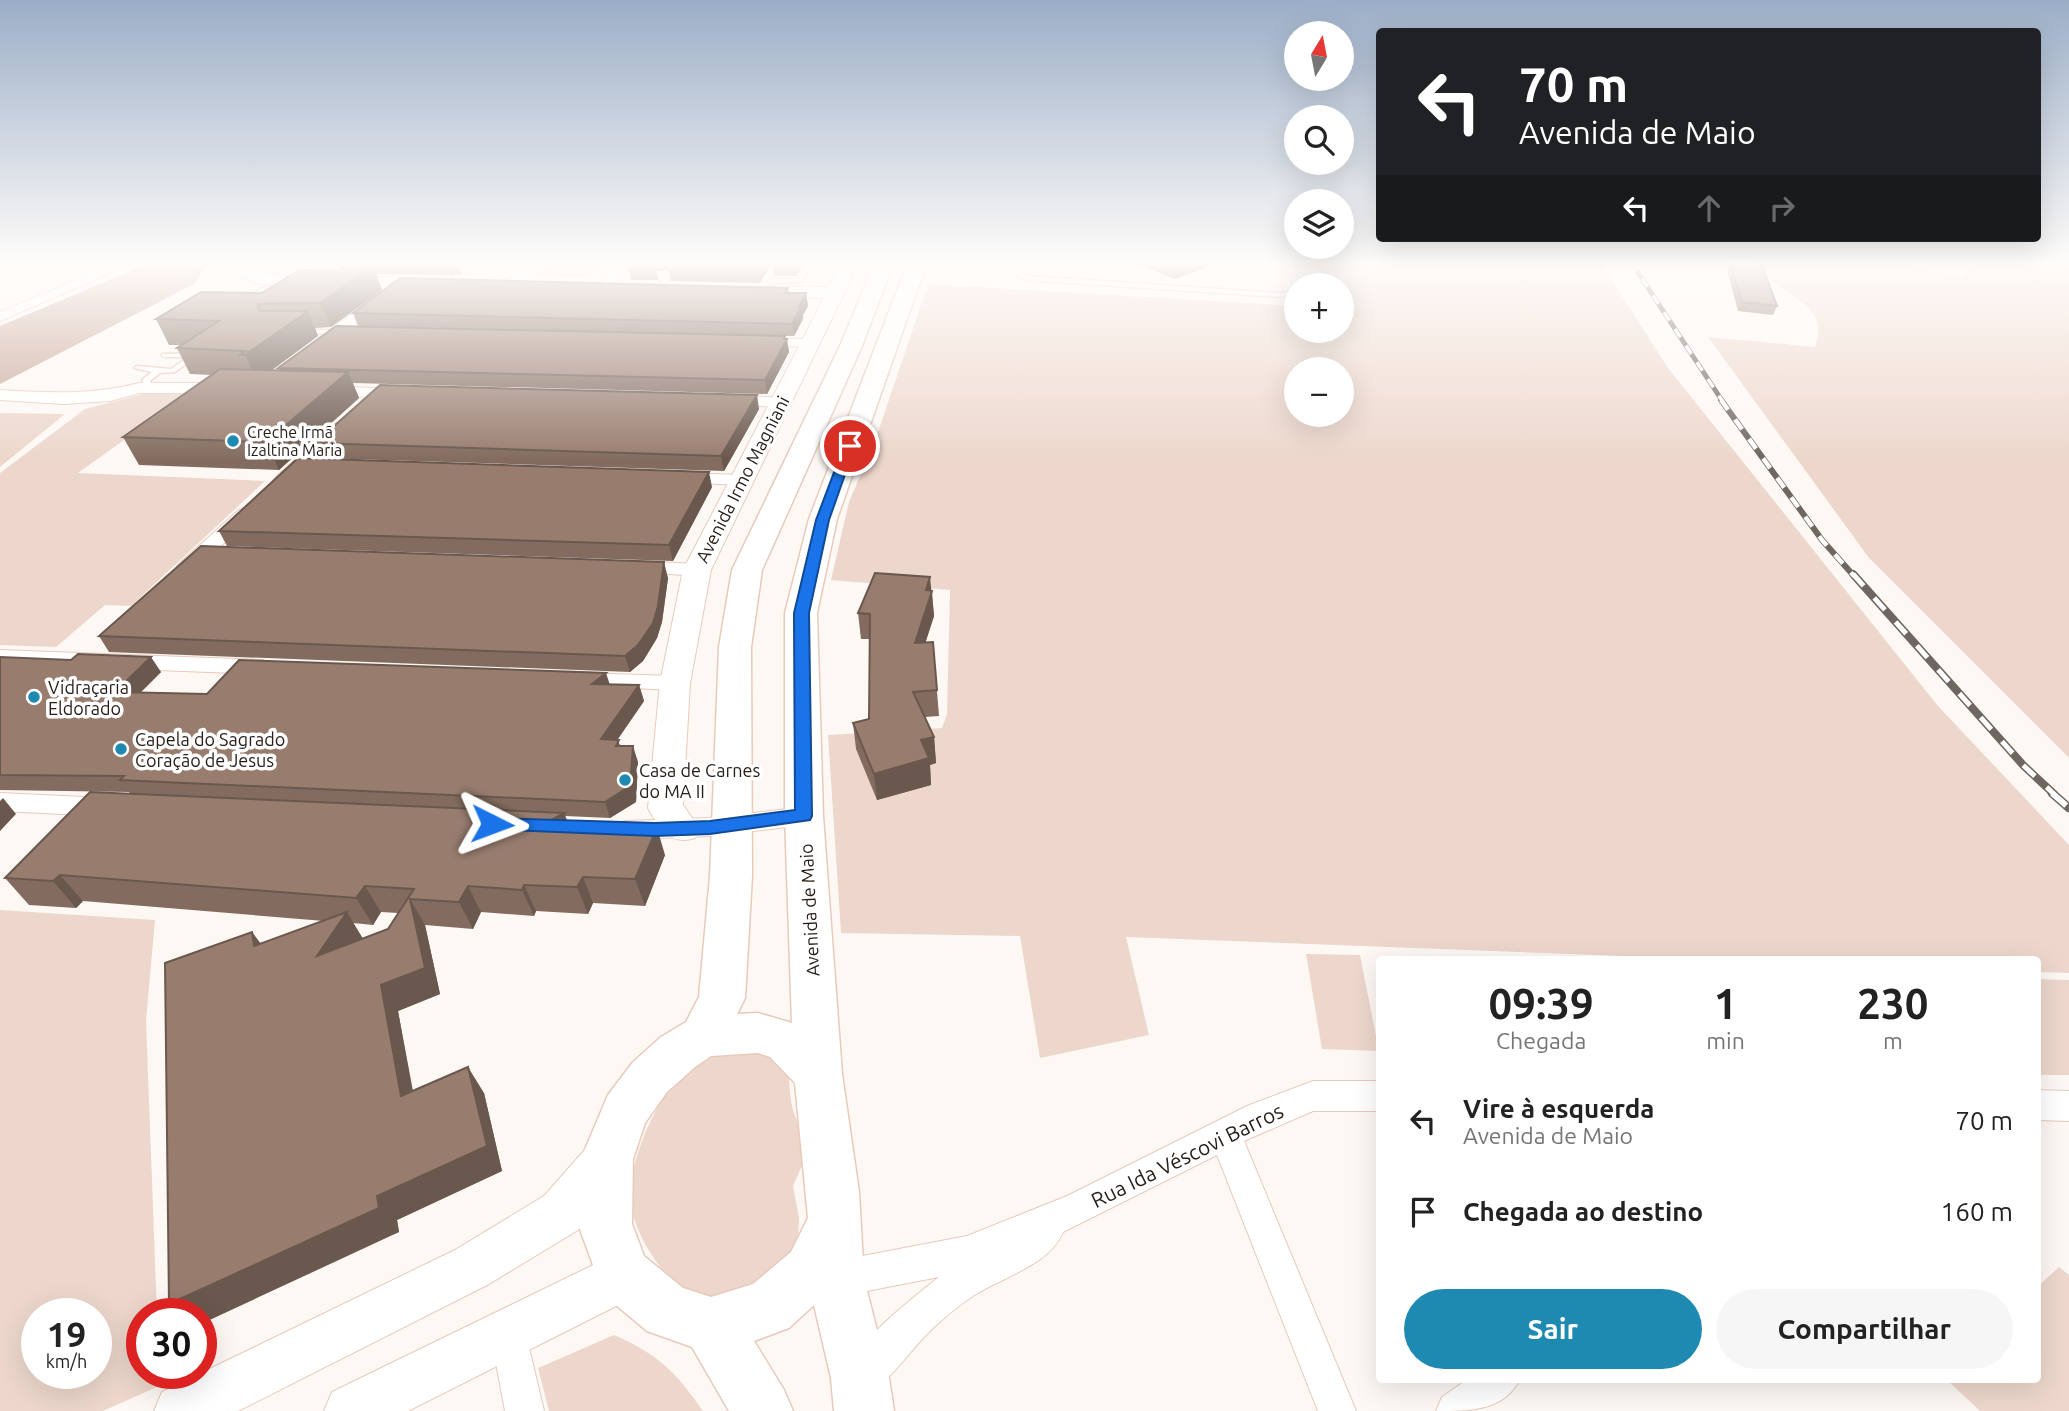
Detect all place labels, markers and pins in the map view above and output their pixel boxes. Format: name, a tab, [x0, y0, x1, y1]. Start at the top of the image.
pin	[820, 416, 880, 476]
place label: Creche Irmã Izaltina Maria	[247, 423, 342, 459]
marker: Creche Irmã Izaltina Maria	[225, 433, 241, 449]
place label: Vidraçaria Eldorado	[48, 677, 129, 718]
marker: Vidraçaria Eldorado	[26, 689, 42, 705]
place label: Capela do Sagrado Coração de Jesus	[135, 729, 285, 770]
marker: Capela do Sagrado Coração de Jesus	[113, 741, 129, 757]
place label: Casa de Carnes do MA II	[639, 760, 760, 801]
marker: Casa de Carnes do MA II	[617, 772, 633, 788]

